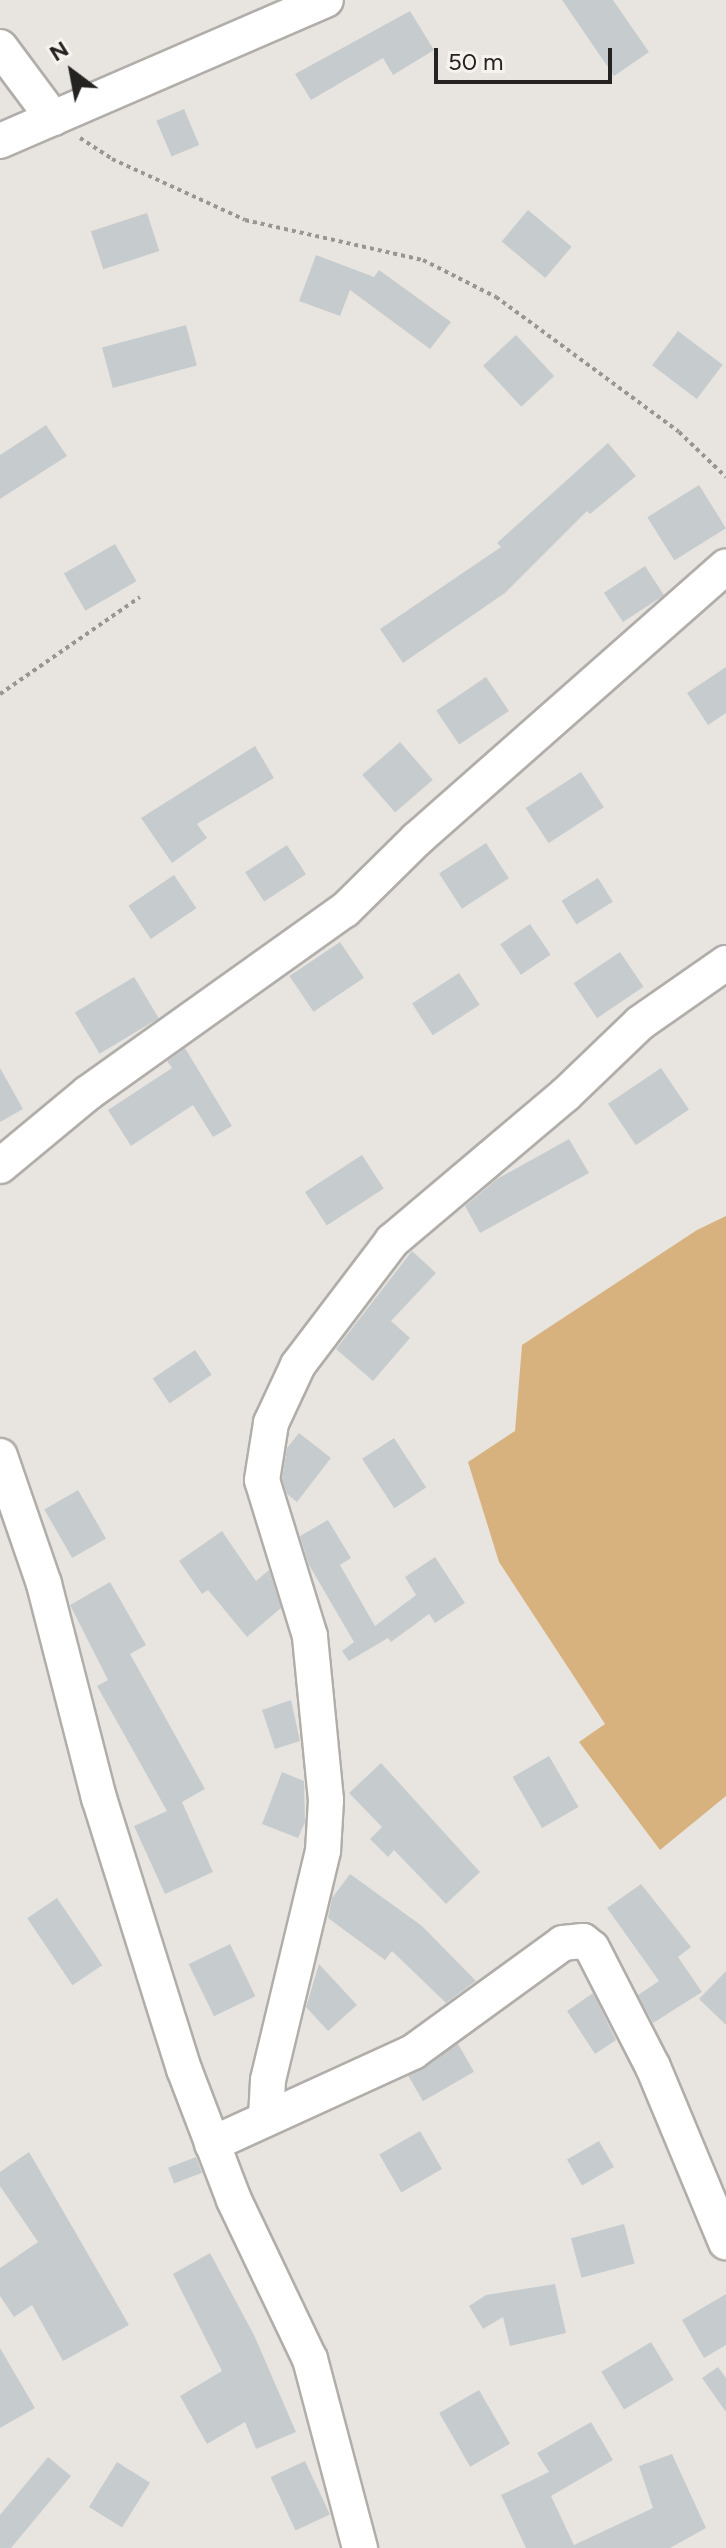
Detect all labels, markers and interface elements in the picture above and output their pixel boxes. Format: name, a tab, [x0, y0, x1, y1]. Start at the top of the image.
north arrow	[32, 32, 112, 112]
scale bar	[438, 32, 616, 82]
text: N	[45, 35, 73, 67]
text: 50 m	[448, 47, 504, 76]

